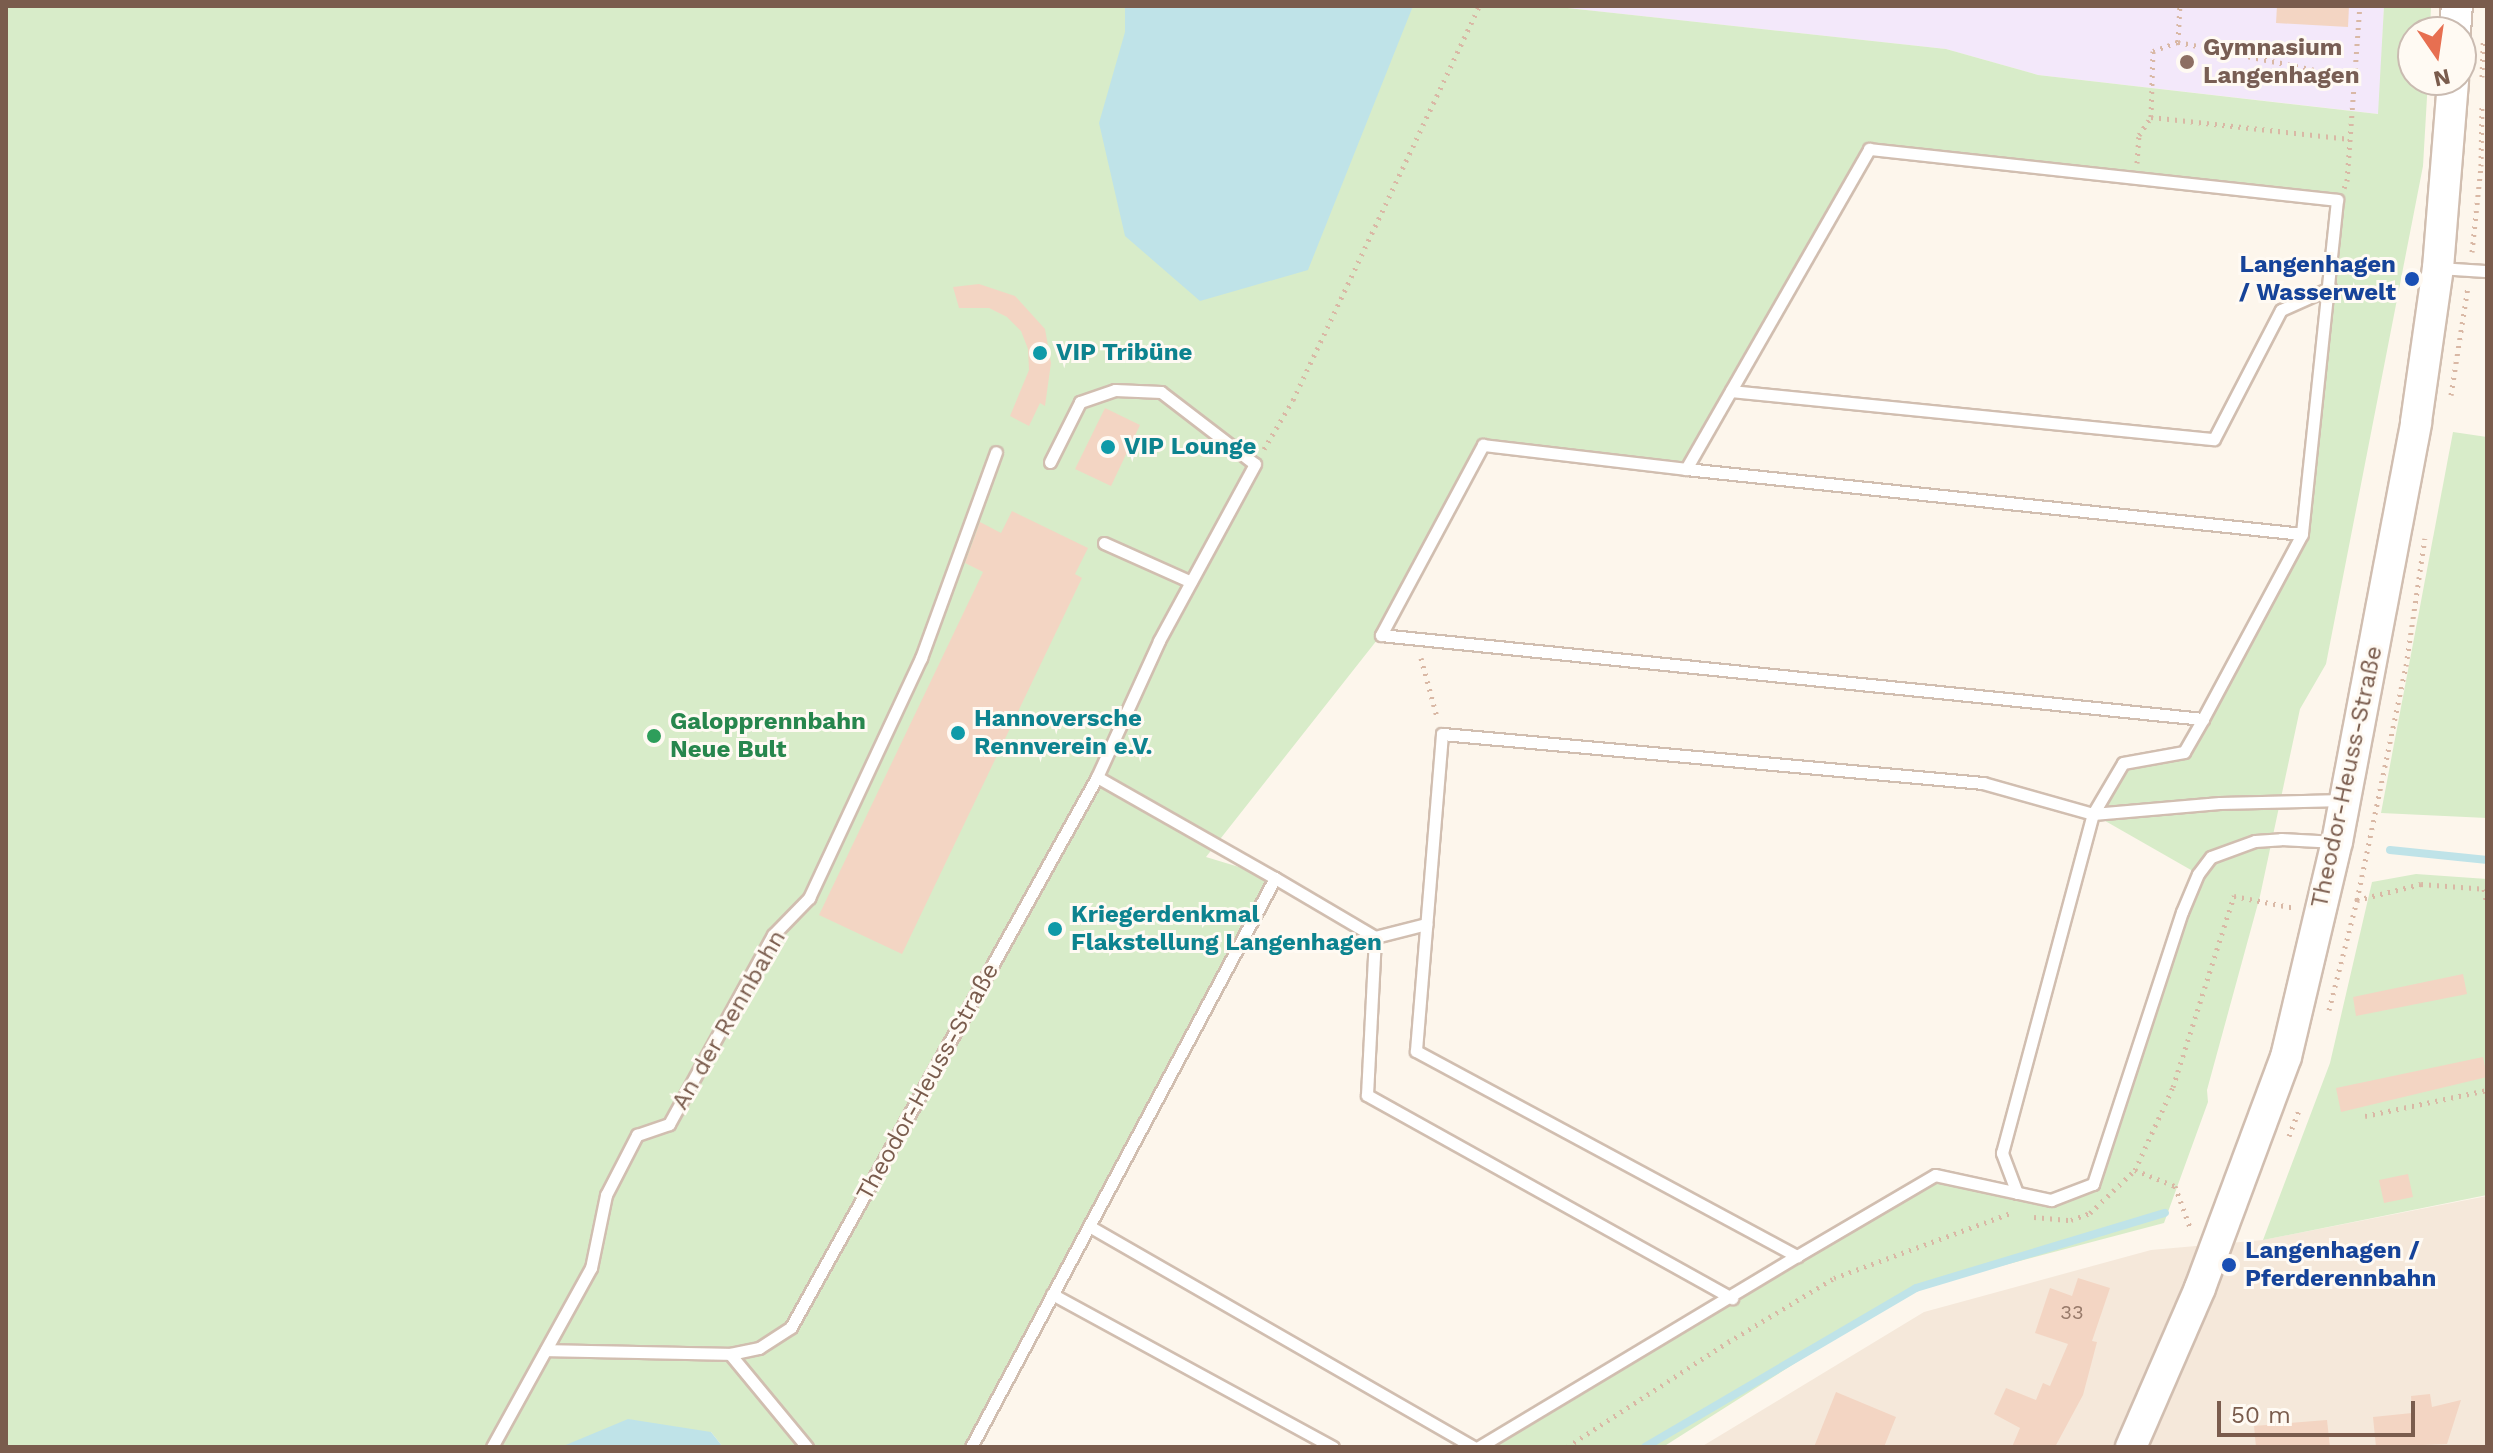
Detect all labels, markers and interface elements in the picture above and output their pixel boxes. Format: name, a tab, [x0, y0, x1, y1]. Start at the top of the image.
north arrow	[2397, 16, 2477, 96]
place label: Gymnasium Langenhagen	[2203, 34, 2360, 90]
marker: Gymnasium Langenhagen	[2178, 53, 2196, 71]
text: N	[2431, 64, 2453, 92]
place label: Langenhagen / Wasserwelt	[2238, 251, 2396, 307]
marker: Langenhagen / Wasserwelt	[2403, 270, 2421, 288]
place label: VIP Tribüne	[1056, 339, 1193, 367]
marker: VIP Tribüne	[1031, 344, 1049, 362]
place label: VIP Lounge	[1124, 433, 1257, 461]
marker: VIP Lounge	[1099, 438, 1117, 456]
street label: Theodor-Heuss-Straße	[2305, 643, 2389, 911]
place label: Hannoversche Rennverein e.V.	[974, 705, 1152, 761]
place label: Galopprennbahn Neue Bult	[670, 708, 866, 764]
marker: Hannoversche Rennverein e.V.	[949, 724, 967, 742]
marker: Galopprennbahn Neue Bult	[645, 727, 663, 745]
place label: Kriegerdenkmal Flakstellung Langenhagen	[1071, 901, 1382, 957]
marker: Kriegerdenkmal Flakstellung Langenhagen	[1046, 920, 1064, 938]
street label: An der Rennbahn	[666, 925, 792, 1115]
street label: Theodor-Heuss-Straße	[851, 958, 1005, 1206]
place label: Langenhagen / Pferderennbahn	[2245, 1237, 2436, 1293]
marker: Langenhagen / Pferderennbahn	[2220, 1256, 2238, 1274]
house number: 33	[2060, 1300, 2084, 1324]
scale bar	[2221, 1385, 2419, 1435]
text: 50 m	[2231, 1401, 2291, 1429]

